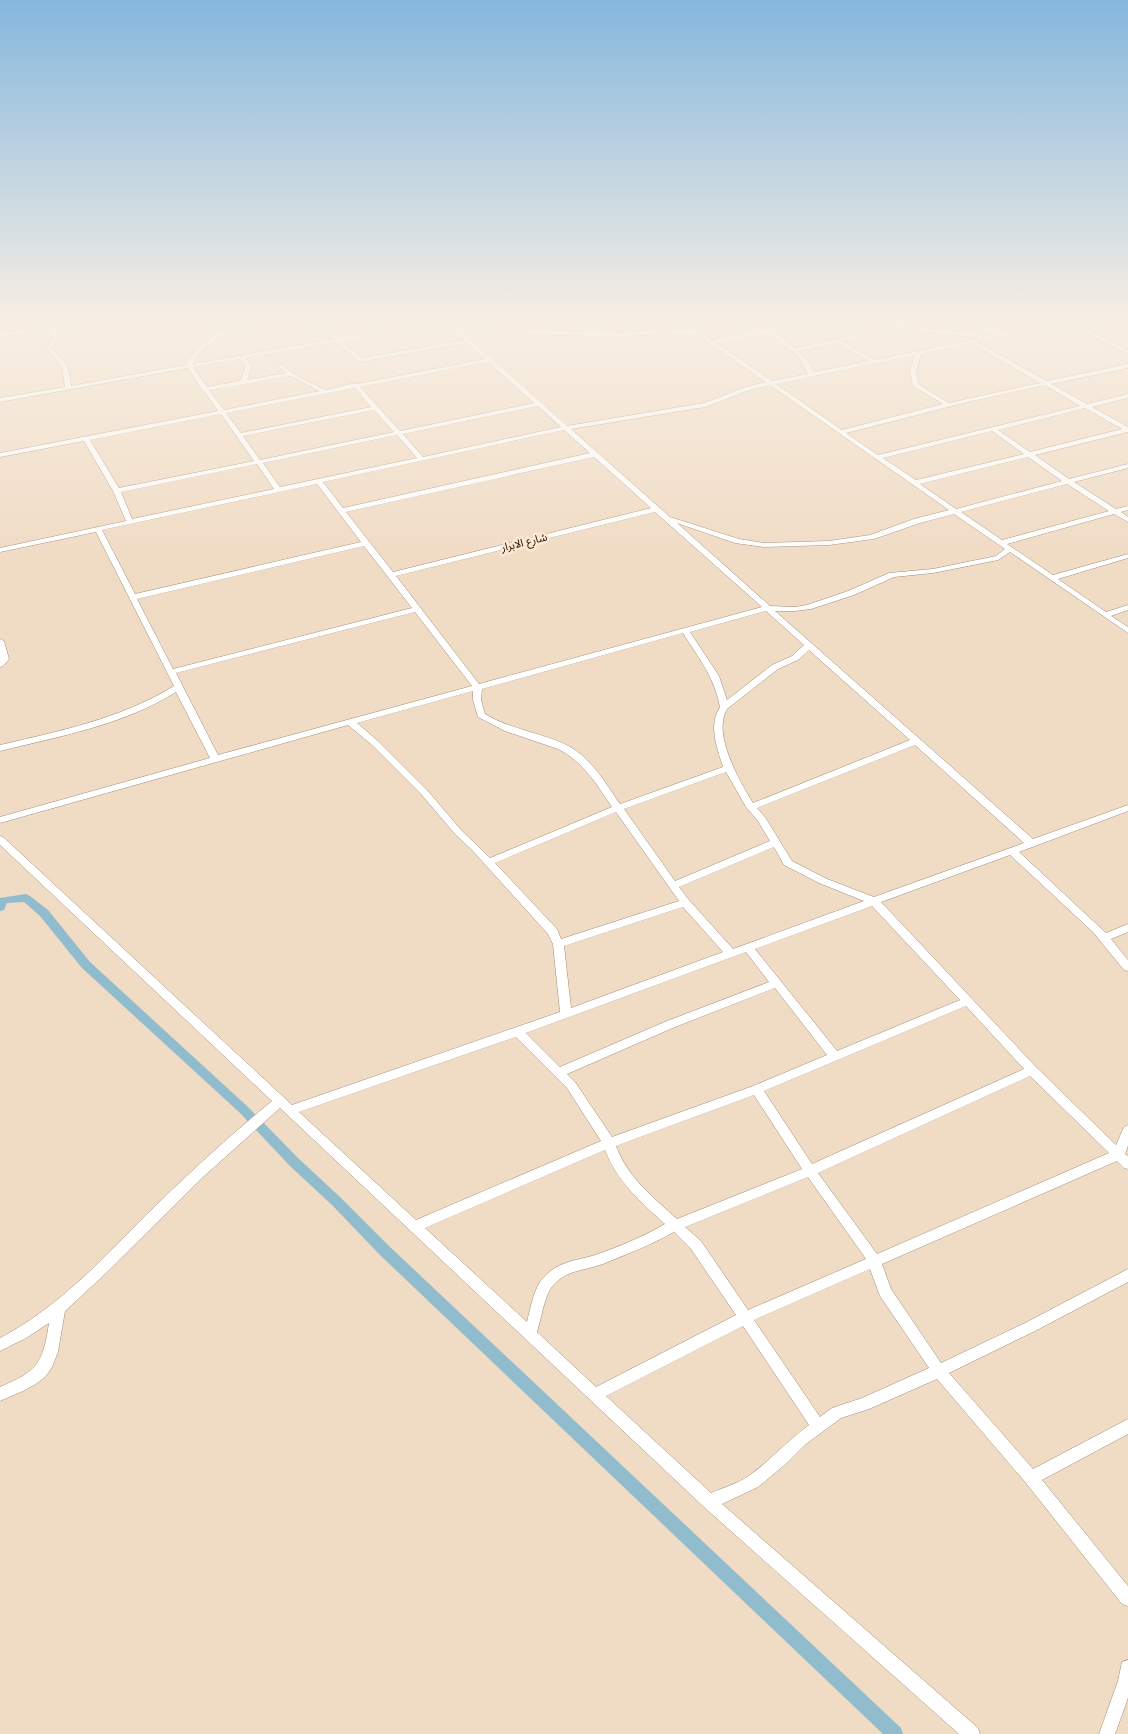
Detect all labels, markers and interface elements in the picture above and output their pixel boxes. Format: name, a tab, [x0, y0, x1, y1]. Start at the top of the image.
street label: شارع الابرار	[498, 529, 549, 556]

